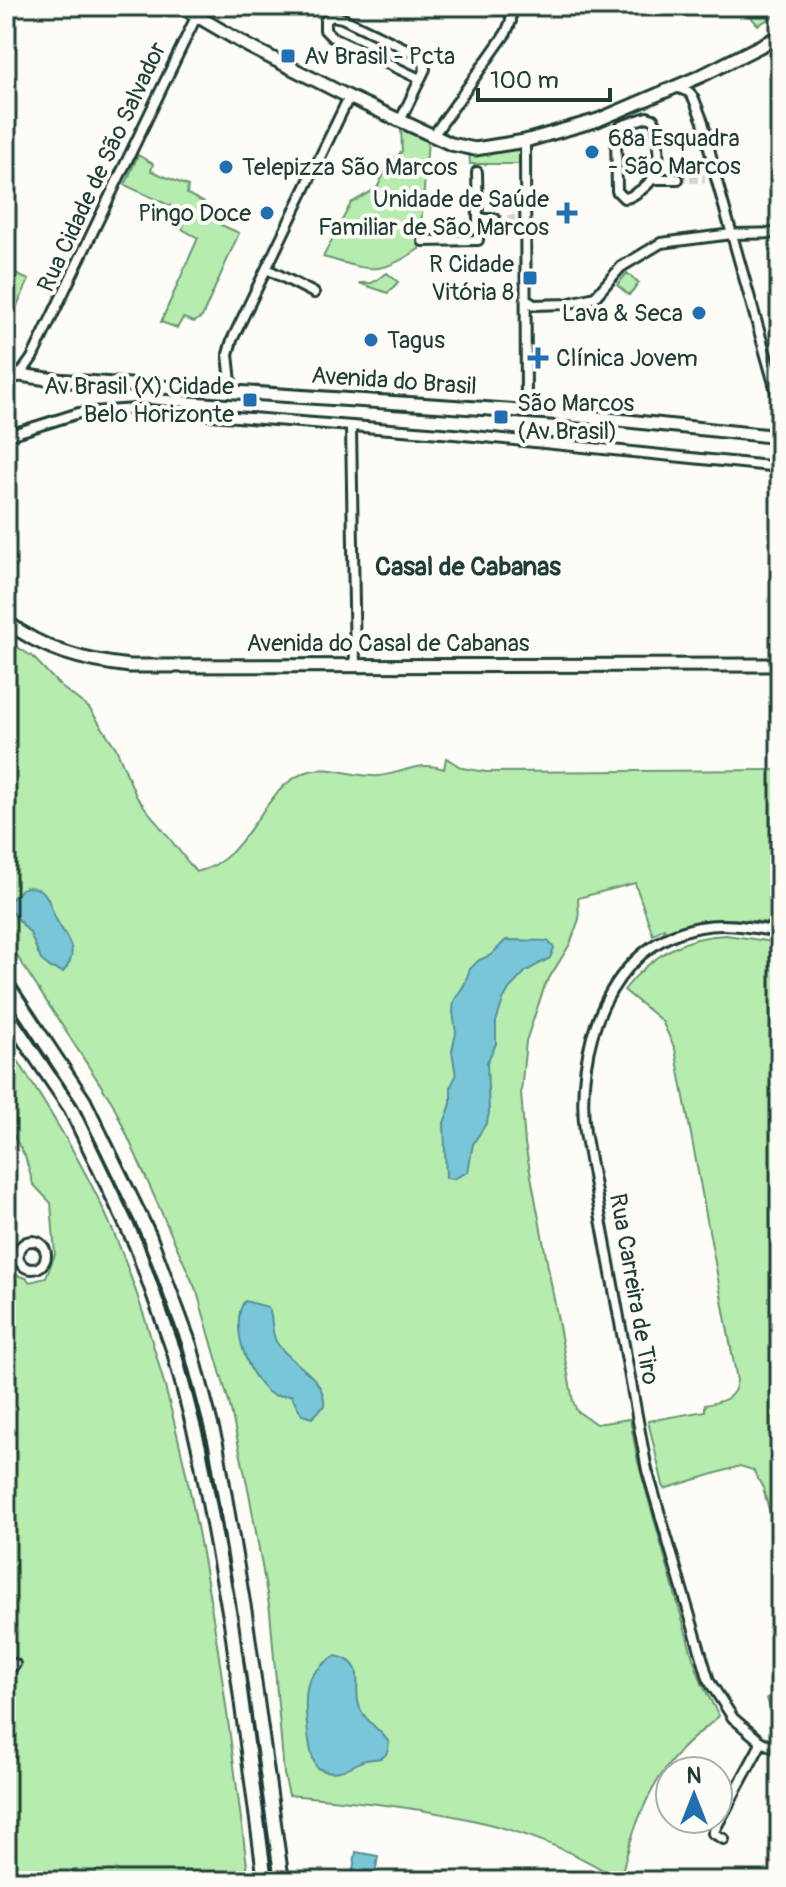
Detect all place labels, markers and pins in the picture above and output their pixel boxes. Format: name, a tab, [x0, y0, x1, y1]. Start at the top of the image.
place label: Av Brasil - Pcta	[304, 42, 455, 71]
marker: Av Brasil - Pcta	[279, 47, 297, 65]
place label: 68ª Esquadra - São Marcos	[608, 124, 741, 181]
marker: 68ª Esquadra - São Marcos	[583, 143, 601, 161]
place label: Telepizza São Marcos	[242, 153, 458, 182]
marker: Telepizza São Marcos	[217, 158, 235, 176]
place label: Unidade de Saúde Familiar de São Marcos	[318, 185, 549, 242]
place label: Pingo Doce	[138, 199, 251, 228]
marker: Unidade de Saúde Familiar de São Marcos	[556, 202, 578, 224]
marker: Pingo Doce	[258, 204, 276, 222]
place label: R Cidade Vitória 8	[429, 250, 514, 307]
marker: R Cidade Vitória 8	[521, 269, 539, 287]
place label: Lava & Seca	[562, 299, 683, 328]
marker: Lava & Seca	[690, 304, 708, 322]
place label: Tagus	[387, 326, 445, 355]
marker: Tagus	[362, 331, 380, 349]
place label: Clínica Jovem	[556, 344, 698, 373]
marker: Clínica Jovem	[527, 347, 549, 369]
place label: Av Brasil (X) Cidade Belo Horizonte	[44, 372, 234, 429]
place label: São Marcos (Av Brasil)	[517, 389, 635, 446]
marker: Av Brasil (X) Cidade Belo Horizonte	[241, 391, 259, 409]
marker: São Marcos (Av Brasil)	[492, 408, 510, 426]

